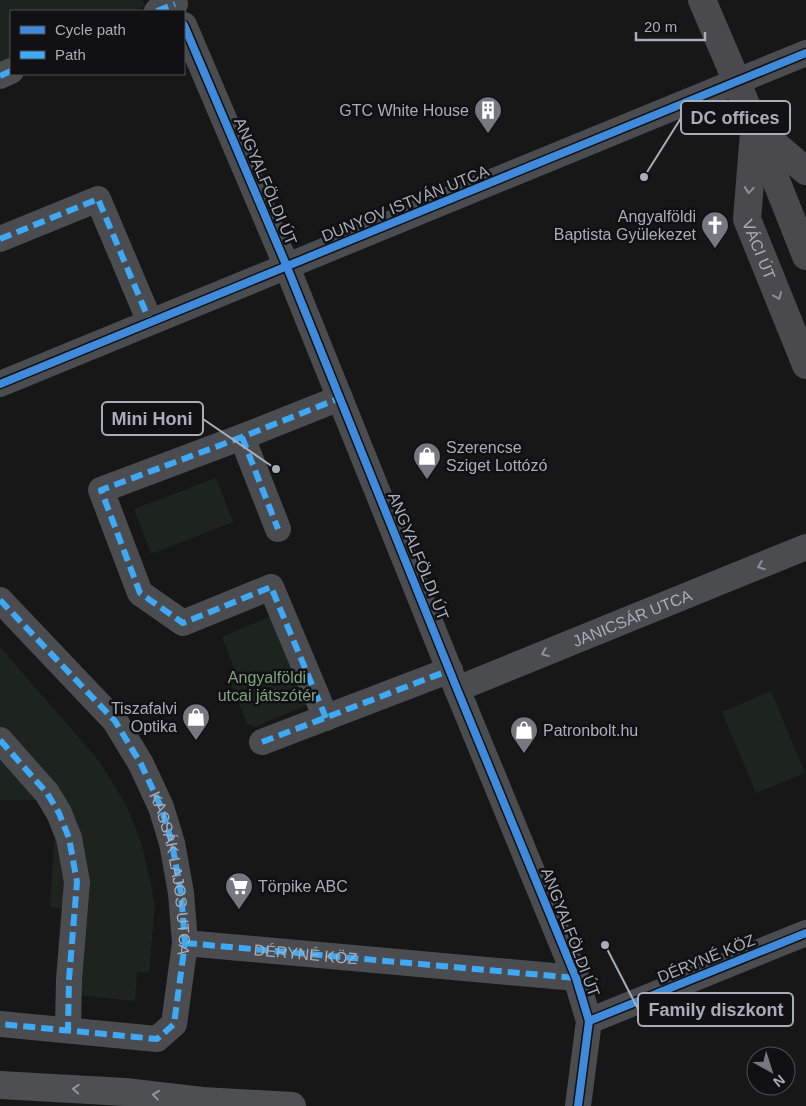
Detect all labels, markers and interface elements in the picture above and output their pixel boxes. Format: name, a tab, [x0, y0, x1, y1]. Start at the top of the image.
legend	[10, 10, 185, 75]
scale bar	[636, 10, 705, 42]
text: 20 m	[644, 18, 677, 35]
text: Cycle path	[55, 21, 126, 38]
text: Path	[55, 46, 86, 63]
building icon: GTC White House	[473, 95, 503, 134]
callout: DC offices	[681, 101, 790, 134]
place label: GTC White House	[339, 102, 469, 119]
text: DC offices	[690, 108, 780, 128]
street label: ANGYALFÖLDI ÚT	[231, 115, 301, 248]
street label: DUNYOV ISTVÁN UTCA	[319, 161, 492, 245]
one-way arrow	[744, 187, 755, 195]
place label: Angyalföldi Baptista Gyülekezet	[554, 208, 697, 243]
church icon: Angyalföldi Baptista Gyülekezet	[700, 210, 730, 249]
street label: VÁCI ÚT	[739, 217, 779, 282]
one-way arrow	[772, 291, 783, 300]
callout: Mini Honi	[102, 402, 203, 435]
text: Mini Honi	[112, 409, 192, 429]
place label: Szerencse Sziget Lottózó	[446, 439, 548, 474]
shop icon: Szerencse Sziget Lottózó	[412, 441, 442, 480]
street label: ANGYALFÖLDI ÚT	[385, 489, 453, 623]
one-way arrow	[757, 559, 766, 570]
street label: JANICSÁR UTCA	[570, 586, 695, 650]
one-way arrow	[541, 647, 550, 657]
park label: Angyalföldi utcai játszótér	[218, 669, 317, 704]
place label: Tiszafalvi Optika	[111, 700, 177, 735]
shop icon: Tiszafalvi Optika	[181, 702, 211, 741]
shop icon: Patronbolt.hu	[509, 715, 539, 754]
place label: Patronbolt.hu	[543, 722, 638, 739]
street label: KASSÁK LAJOS UTCA	[146, 789, 193, 957]
street label: ANGYALFÖLDI ÚT	[538, 865, 604, 999]
supermarket icon: Törpike ABC	[224, 871, 254, 910]
place label: Törpike ABC	[258, 878, 348, 895]
street label: DÉRYNÉ KÖZ	[655, 930, 758, 986]
street label: DÉRYNÉ KÖZ	[253, 941, 358, 967]
callout: Family diszkont	[638, 993, 793, 1026]
text: Family diszkont	[648, 1000, 784, 1020]
north arrow	[746, 1046, 796, 1096]
text: N	[770, 1072, 788, 1091]
one-way arrow	[72, 1083, 80, 1094]
one-way arrow	[152, 1090, 160, 1101]

